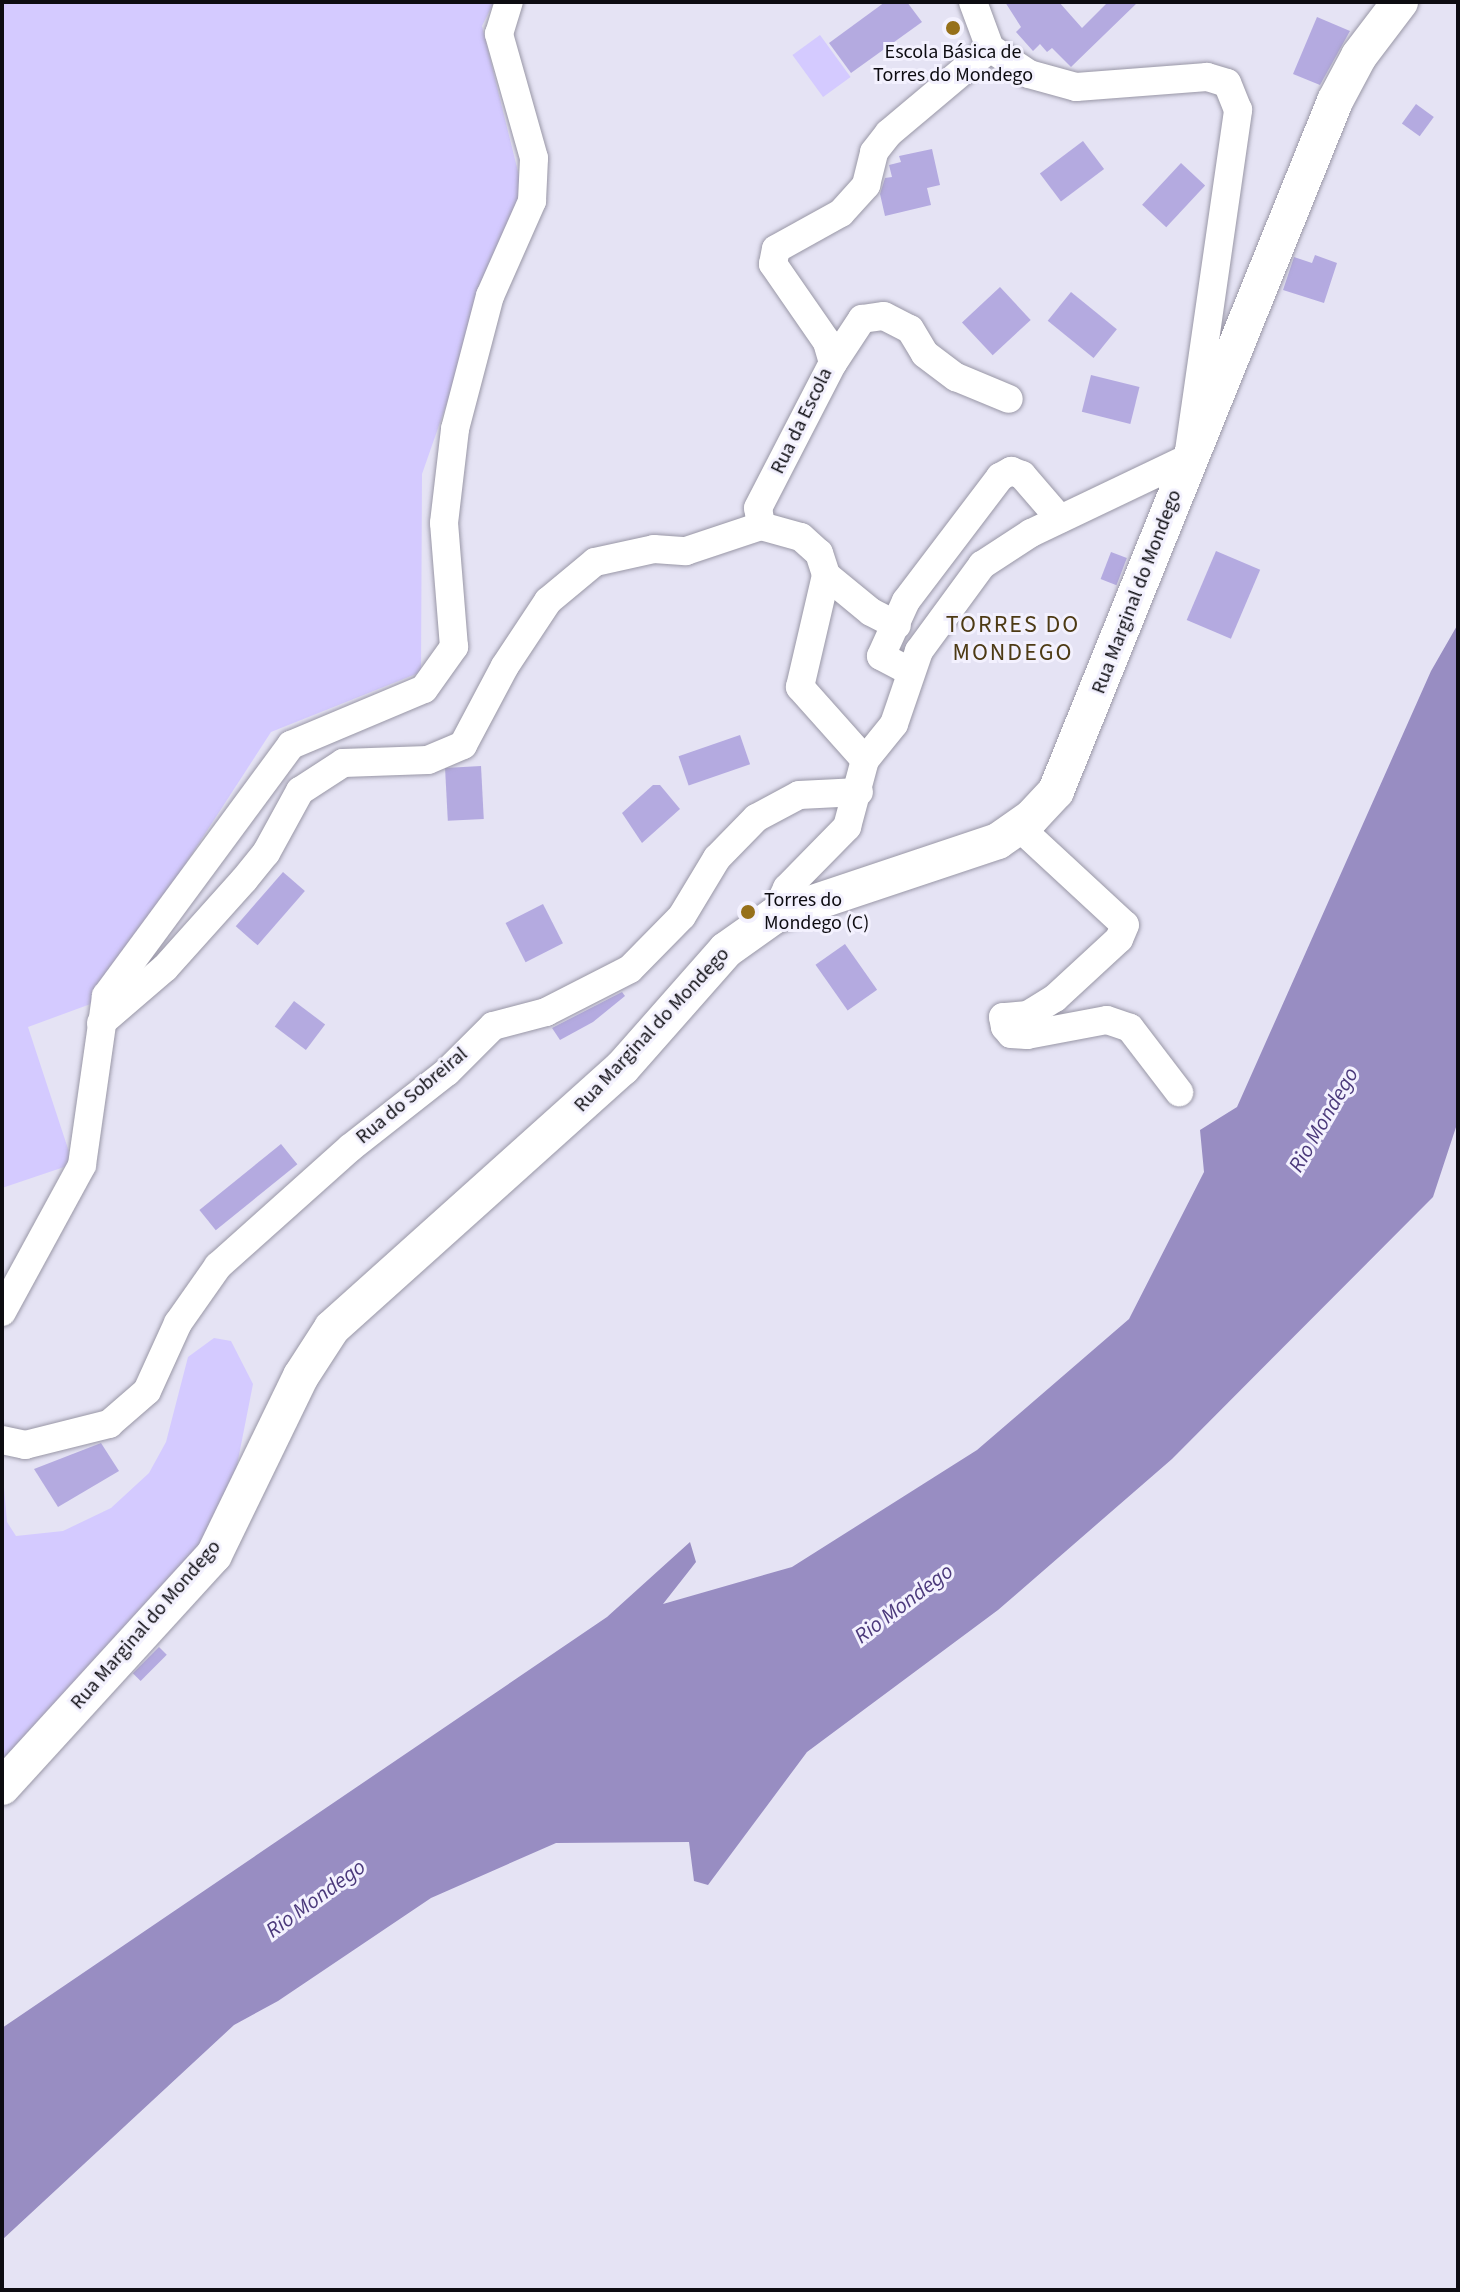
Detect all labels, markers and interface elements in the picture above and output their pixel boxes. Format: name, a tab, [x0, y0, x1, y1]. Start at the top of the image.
marker: Escola Básica de Torres do Mondego	[944, 19, 962, 37]
place label: Escola Básica de Torres do Mondego	[873, 40, 1033, 87]
street label: Rua da Escola	[766, 364, 838, 478]
street label: Rua Marginal do Mondego	[1087, 487, 1187, 697]
district label: TORRES DO MONDEGO	[946, 611, 1080, 667]
place label: Torres do Mondego (C)	[764, 888, 869, 935]
marker: Torres do Mondego (C)	[739, 903, 757, 921]
street label: Rua Marginal do Mondego	[569, 943, 735, 1117]
street label: Rua do Sobreiral	[351, 1042, 473, 1150]
water label: Rio Mondego	[1283, 1063, 1365, 1177]
street label: Rua Marginal do Mondego	[66, 1535, 226, 1715]
water label: Rio Mondego	[849, 1558, 959, 1650]
water label: Rio Mondego	[261, 1854, 371, 1944]

